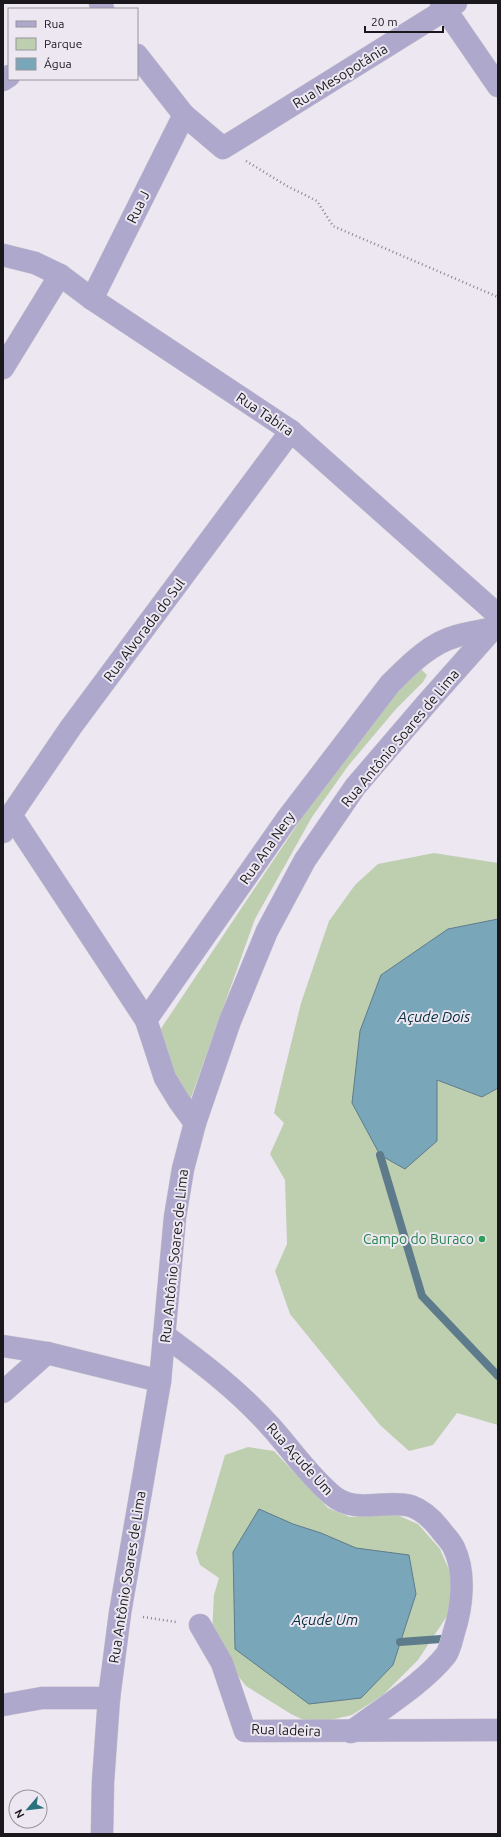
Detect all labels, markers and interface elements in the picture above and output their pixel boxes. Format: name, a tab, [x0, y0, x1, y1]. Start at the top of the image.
legend	[8, 8, 138, 80]
scale bar	[365, 8, 443, 34]
text: 20 m	[371, 15, 398, 28]
text: Rua	[44, 17, 65, 30]
text: Parque	[44, 37, 82, 50]
street label: Rua Mesopotânia	[290, 40, 390, 112]
text: Água	[44, 57, 72, 70]
street label: Rua J	[123, 188, 153, 226]
street label: Rua Tabira	[233, 389, 297, 439]
street label: Rua Alvorada do Sul	[100, 575, 188, 685]
street label: Rua Antônio Soares de Lima	[338, 666, 462, 810]
street label: Rua Ana Nery	[236, 809, 298, 887]
water label: Açude Dois	[397, 1008, 471, 1025]
street label: Rua Antônio Soares de Lima	[157, 1168, 191, 1344]
place label: Campo do Buraco	[363, 1231, 474, 1247]
marker: Campo do Buraco	[477, 1234, 487, 1244]
street label: Rua Açude Um	[263, 1420, 337, 1498]
street label: Rua Antônio Soares de Lima	[105, 1490, 149, 1664]
water label: Açude Um	[291, 1611, 358, 1628]
street label: Rua ladeira	[251, 1721, 321, 1739]
north arrow	[8, 1789, 48, 1829]
text: N	[12, 1807, 26, 1820]

